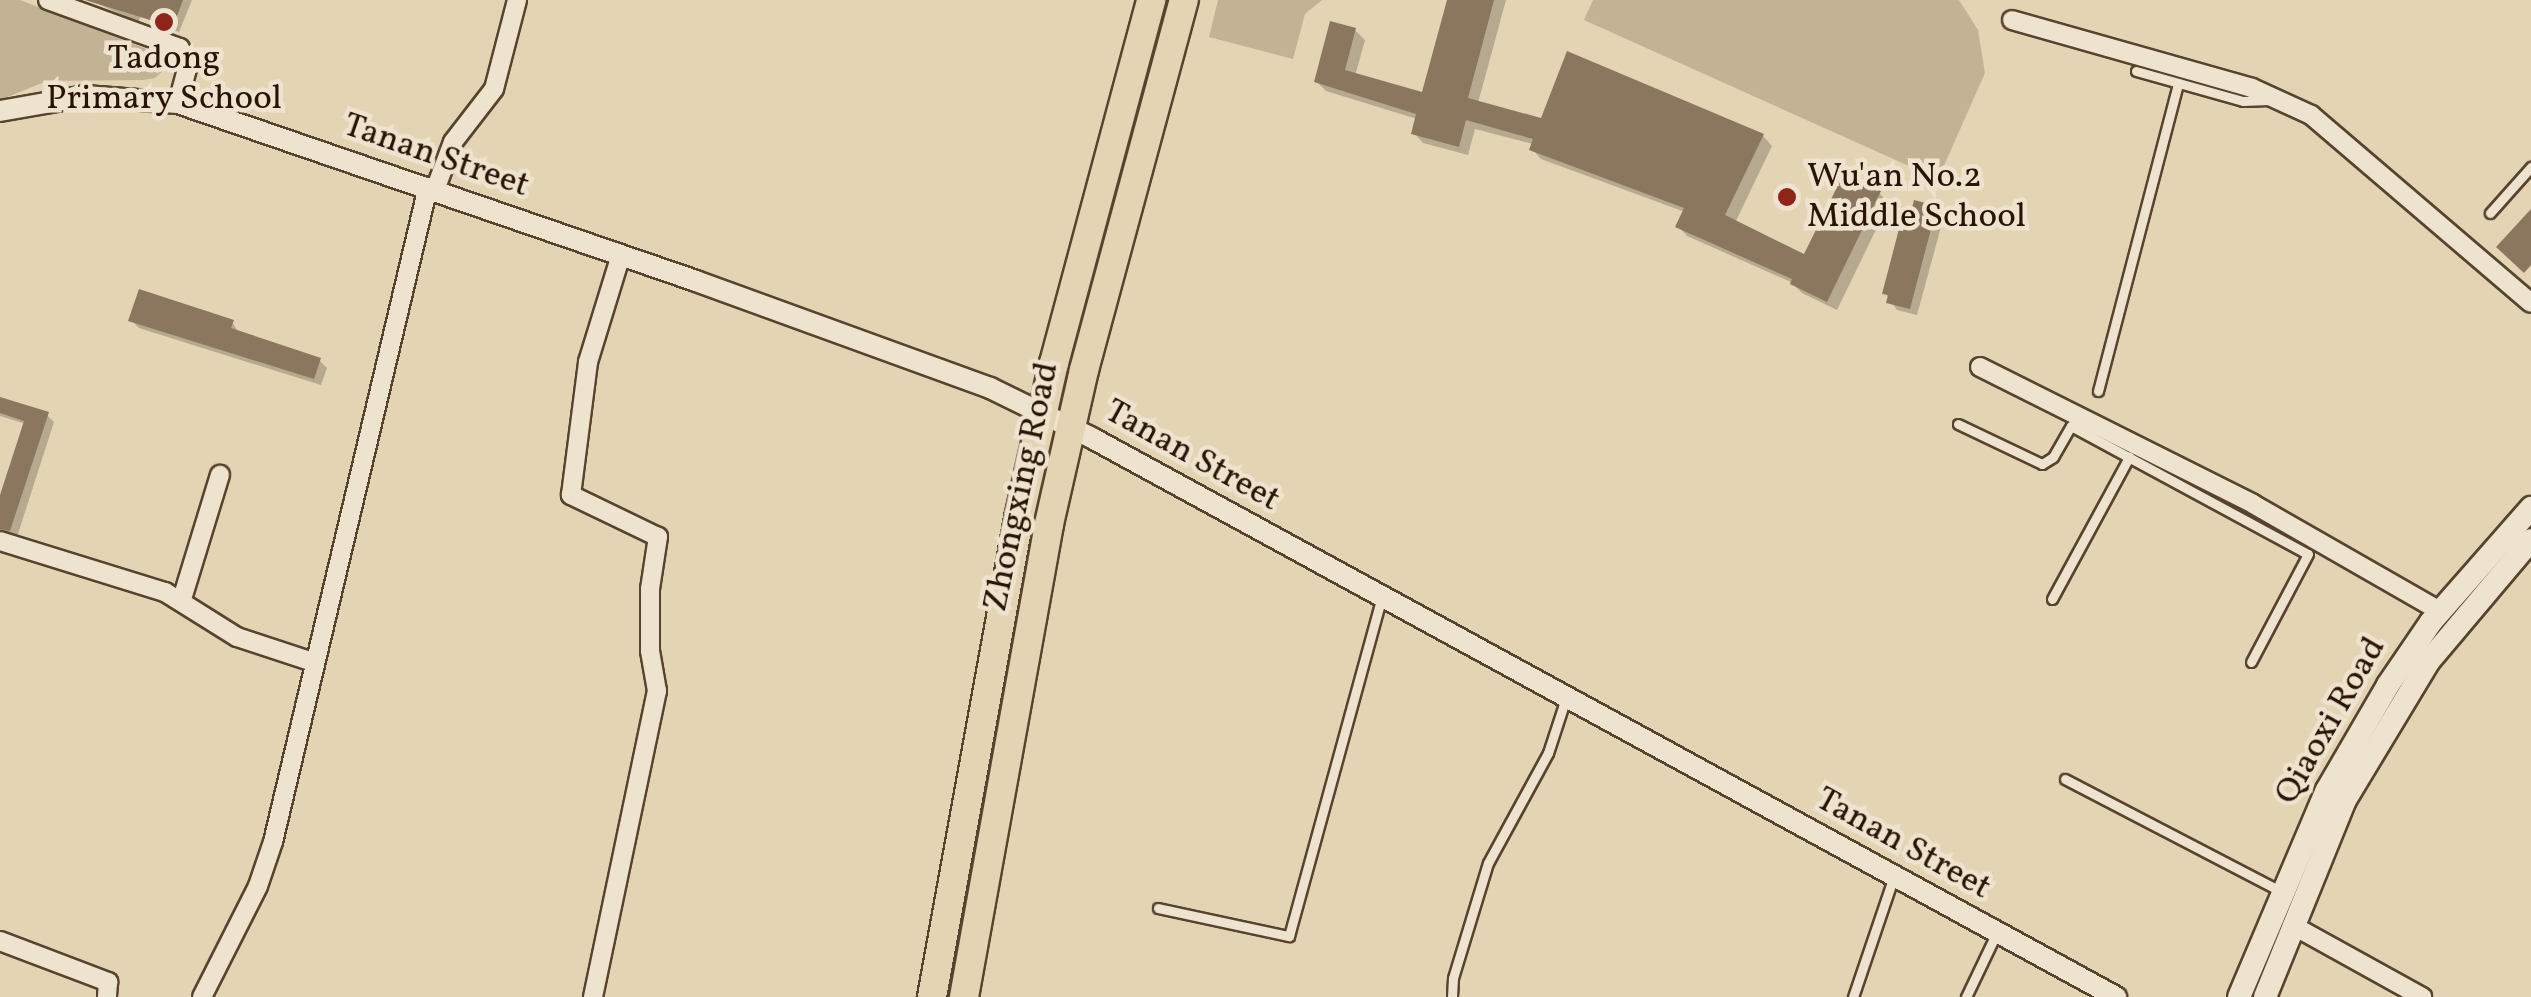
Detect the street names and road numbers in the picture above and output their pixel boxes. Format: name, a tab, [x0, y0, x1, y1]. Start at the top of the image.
street label: Tanan Street	[338, 105, 534, 207]
street label: Zhongxing Road	[975, 358, 1069, 616]
street label: Tanan Street	[1097, 391, 1287, 521]
street label: Qiaoxi Road	[2266, 630, 2396, 812]
street label: Tanan Street	[1808, 779, 1998, 909]

